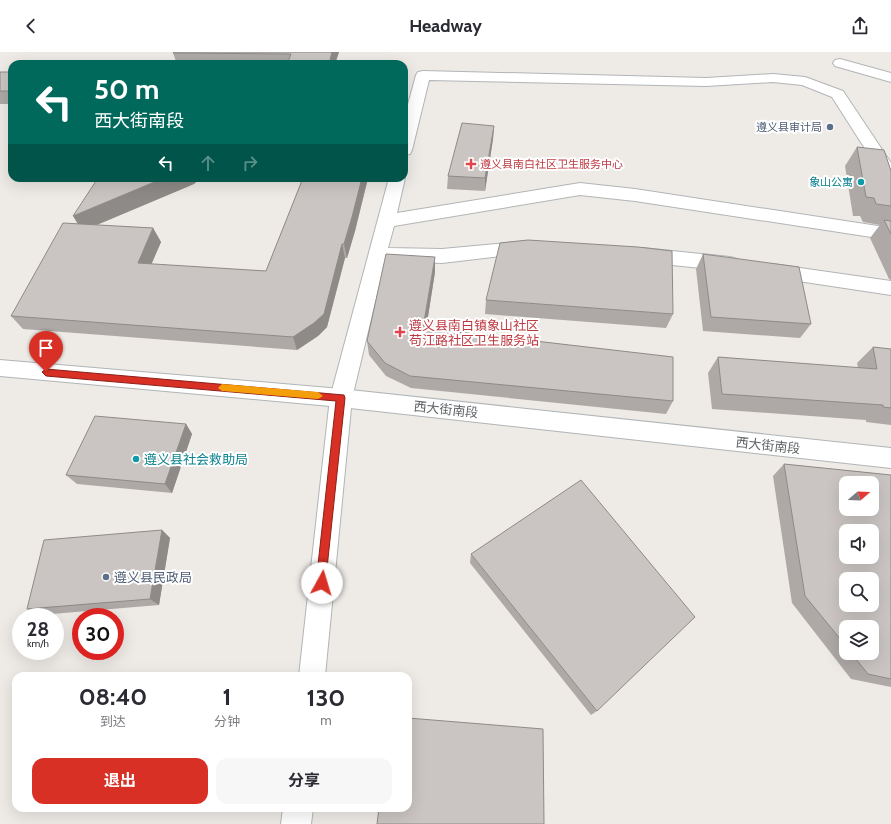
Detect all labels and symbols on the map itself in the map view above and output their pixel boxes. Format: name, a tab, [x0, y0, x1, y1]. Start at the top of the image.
place label: 遵义县审计局	[756, 120, 822, 134]
marker: 遵义县审计局	[825, 122, 835, 132]
place label: 遵义县南白社区卫生服务中心	[480, 157, 623, 171]
marker: 遵义县南白社区卫生服务中心	[465, 158, 477, 170]
place label: 象山公寓	[809, 175, 853, 189]
marker: 象山公寓	[856, 177, 866, 187]
place label: 遵义县南白镇象山社区 苟江路社区卫生服务站	[409, 317, 539, 348]
marker: 遵义县南白镇象山社区 苟江路社区卫生服务站	[394, 326, 406, 338]
pin	[29, 331, 63, 372]
street label: 西大街南段	[413, 398, 479, 420]
street label: 西大街南段	[735, 434, 801, 456]
place label: 遵义县社会救助局	[144, 451, 248, 467]
marker: 遵义县社会救助局	[131, 454, 141, 464]
north arrow	[839, 476, 879, 516]
position arrow	[301, 562, 343, 604]
place label: 遵义县民政局	[114, 569, 192, 585]
marker: 遵义县民政局	[101, 572, 111, 582]
speed limit sign: 30	[72, 608, 124, 660]

